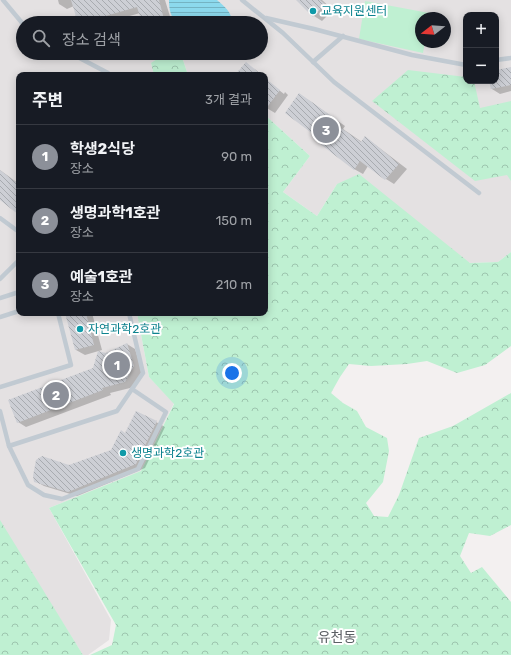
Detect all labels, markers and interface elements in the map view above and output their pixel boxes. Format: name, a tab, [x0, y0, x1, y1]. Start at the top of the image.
place label: 교육지원센터	[321, 4, 387, 18]
marker: 교육지원센터	[308, 6, 318, 16]
north arrow	[415, 12, 451, 48]
map controls	[463, 12, 499, 84]
button: +	[463, 12, 499, 48]
search box	[16, 16, 268, 60]
icon: search	[30, 27, 52, 49]
text: 장소 검색	[62, 31, 121, 49]
button: −	[463, 48, 499, 84]
text: 주변	[32, 90, 63, 110]
text: 3개 결과	[205, 92, 252, 107]
pin: 3	[313, 115, 339, 145]
text: 학생2식당	[70, 140, 135, 158]
text: 1	[42, 149, 48, 164]
text: 90 m	[221, 149, 252, 164]
text: 장소	[70, 161, 94, 176]
text: 생명과학1호관	[70, 204, 160, 222]
text: 2	[41, 213, 49, 228]
text: 150 m	[216, 213, 252, 228]
text: 장소	[70, 225, 94, 240]
text: 예술1호관	[70, 268, 133, 286]
text: 3	[41, 277, 49, 292]
text: 210 m	[216, 277, 252, 292]
text: 장소	[70, 289, 94, 304]
place label: 자연과학2호관	[88, 322, 161, 336]
marker: 자연과학2호관	[75, 324, 85, 334]
pin: 1	[104, 350, 130, 380]
your location	[222, 363, 242, 383]
pin: 2	[43, 380, 69, 410]
place label: 생명과학2호관	[131, 446, 204, 460]
marker: 생명과학2호관	[118, 448, 128, 458]
district label: 유천동	[318, 629, 356, 646]

